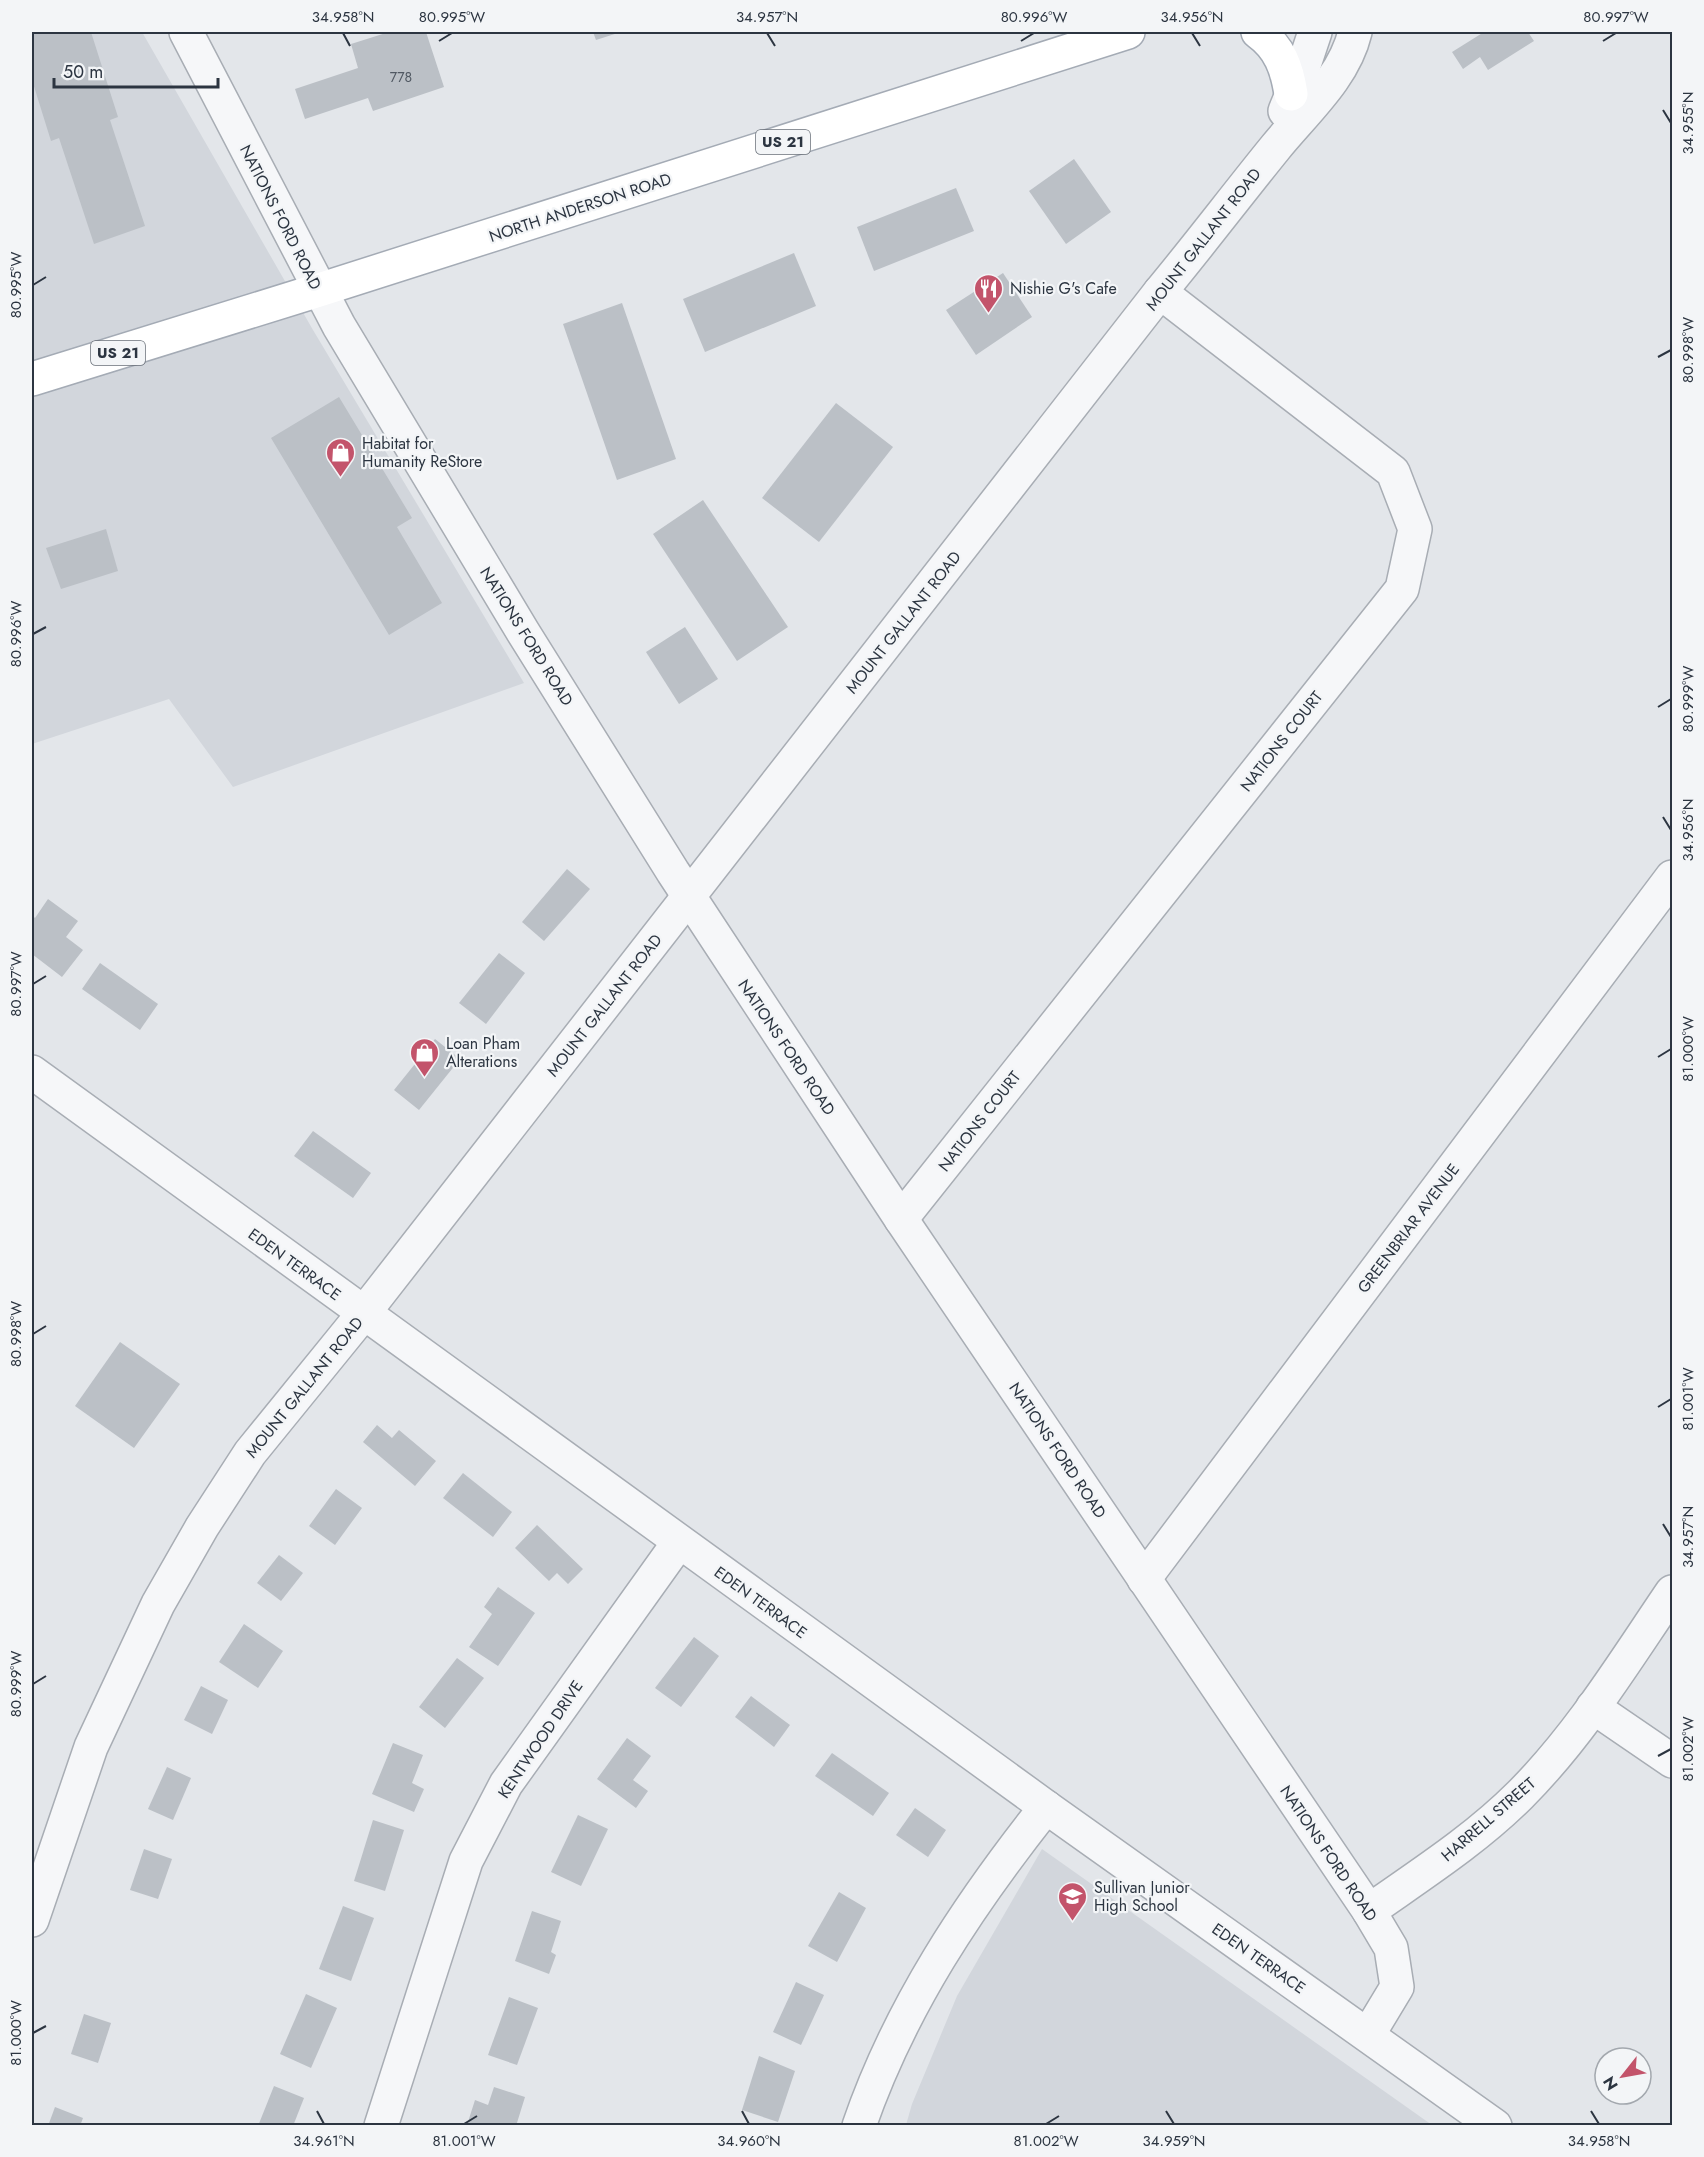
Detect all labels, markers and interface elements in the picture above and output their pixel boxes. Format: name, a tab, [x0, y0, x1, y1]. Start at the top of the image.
text: 34.958°N	[312, 6, 374, 28]
text: 80.995°W	[419, 6, 485, 28]
text: 34.957°N	[736, 6, 798, 28]
text: 80.996°W	[1001, 6, 1067, 28]
text: 34.956°N	[1161, 6, 1223, 28]
text: 80.997°W	[1583, 6, 1649, 28]
scale bar	[54, 51, 218, 89]
text: 50 m	[63, 59, 103, 85]
house number: 778	[390, 67, 412, 87]
text: 34.955°N	[1677, 92, 1699, 154]
road number: US 21	[756, 130, 810, 154]
street label: NATIONS FORD ROAD	[234, 141, 327, 294]
street label: MOUNT GALLANT ROAD	[1140, 163, 1267, 315]
street label: NORTH ANDERSON ROAD	[486, 167, 674, 248]
text: 80.995°W	[5, 252, 27, 318]
restaurant icon: Nishie G's Cafe	[973, 272, 1005, 314]
place label: Nishie G's Cafe	[1010, 277, 1117, 300]
text: 80.998°W	[1677, 317, 1699, 383]
road number: US 21	[91, 341, 145, 365]
place label: Habitat for Humanity ReStore	[362, 432, 482, 473]
shop icon: Habitat for Humanity ReStore	[325, 436, 357, 478]
street label: MOUNT GALLANT ROAD	[840, 546, 967, 698]
street label: NATIONS FORD ROAD	[475, 562, 579, 710]
text: 80.996°W	[5, 601, 27, 667]
text: 80.999°W	[1677, 666, 1699, 732]
street label: NATIONS COURT	[1235, 686, 1328, 796]
text: 34.956°N	[1677, 799, 1699, 861]
street label: MOUNT GALLANT ROAD	[541, 929, 668, 1081]
text: 80.997°W	[5, 951, 27, 1017]
street label: NATIONS FORD ROAD	[732, 975, 841, 1120]
text: 81.000°W	[1677, 1016, 1699, 1082]
place label: Loan Pham Alterations	[446, 1032, 520, 1073]
shop icon: Loan Pham Alterations	[409, 1036, 441, 1078]
street label: NATIONS COURT	[933, 1066, 1026, 1176]
street label: GREENBRIAR AVENUE	[1352, 1159, 1465, 1298]
street label: EDEN TERRACE	[244, 1223, 346, 1306]
text: 80.998°W	[5, 1301, 27, 1367]
street label: MOUNT GALLANT ROAD	[240, 1312, 369, 1463]
text: 81.001°W	[1677, 1367, 1699, 1431]
street label: NATIONS FORD ROAD	[1003, 1378, 1112, 1523]
text: 34.957°N	[1677, 1506, 1699, 1568]
street label: EDEN TERRACE	[710, 1561, 812, 1644]
text: 80.999°W	[5, 1651, 27, 1717]
street label: KENTWOOD DRIVE	[492, 1676, 588, 1803]
text: 81.002°W	[1677, 1716, 1699, 1782]
street label: HARRELL STREET	[1436, 1772, 1541, 1867]
street label: NATIONS FORD ROAD	[1274, 1781, 1383, 1926]
place label: Sullivan Junior High School	[1094, 1876, 1190, 1917]
school or university icon: Sullivan Junior High School	[1057, 1880, 1089, 1922]
street label: EDEN TERRACE	[1207, 1918, 1310, 1999]
text: 81.000°W	[5, 2000, 27, 2066]
north arrow	[1593, 2046, 1653, 2106]
text: N	[1597, 2072, 1624, 2095]
text: 34.961°N	[293, 2130, 355, 2152]
text: 81.001°W	[432, 2130, 496, 2152]
text: 34.960°N	[717, 2130, 781, 2152]
text: 81.002°W	[1014, 2130, 1079, 2152]
text: 34.959°N	[1143, 2130, 1205, 2152]
text: 34.958°N	[1568, 2130, 1630, 2152]

